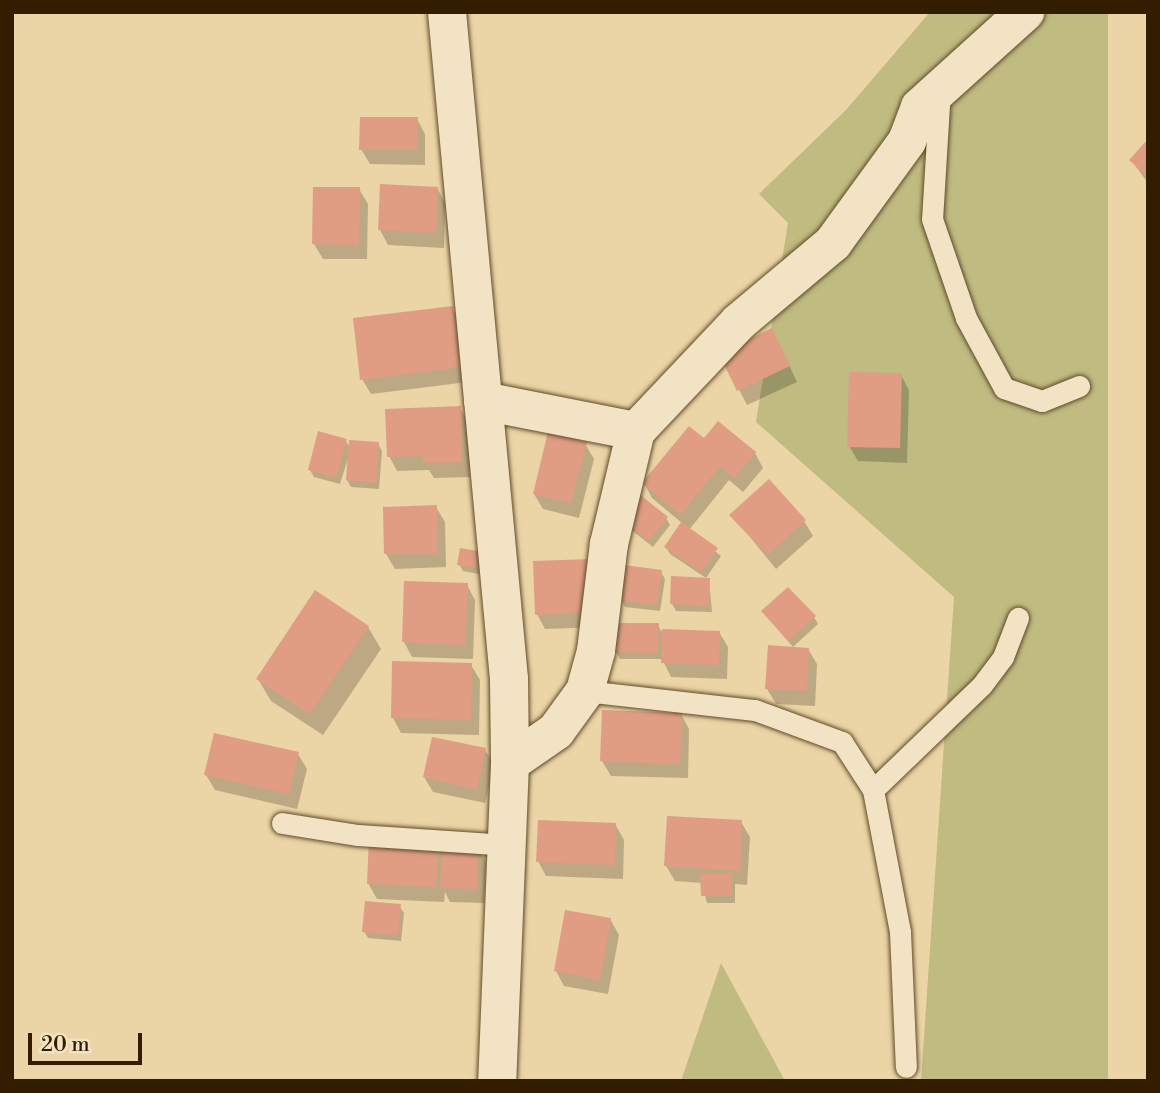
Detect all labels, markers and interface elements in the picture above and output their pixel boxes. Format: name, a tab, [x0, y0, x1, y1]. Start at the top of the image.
scale bar	[32, 1020, 145, 1064]
text: 20 m	[41, 1032, 90, 1058]

